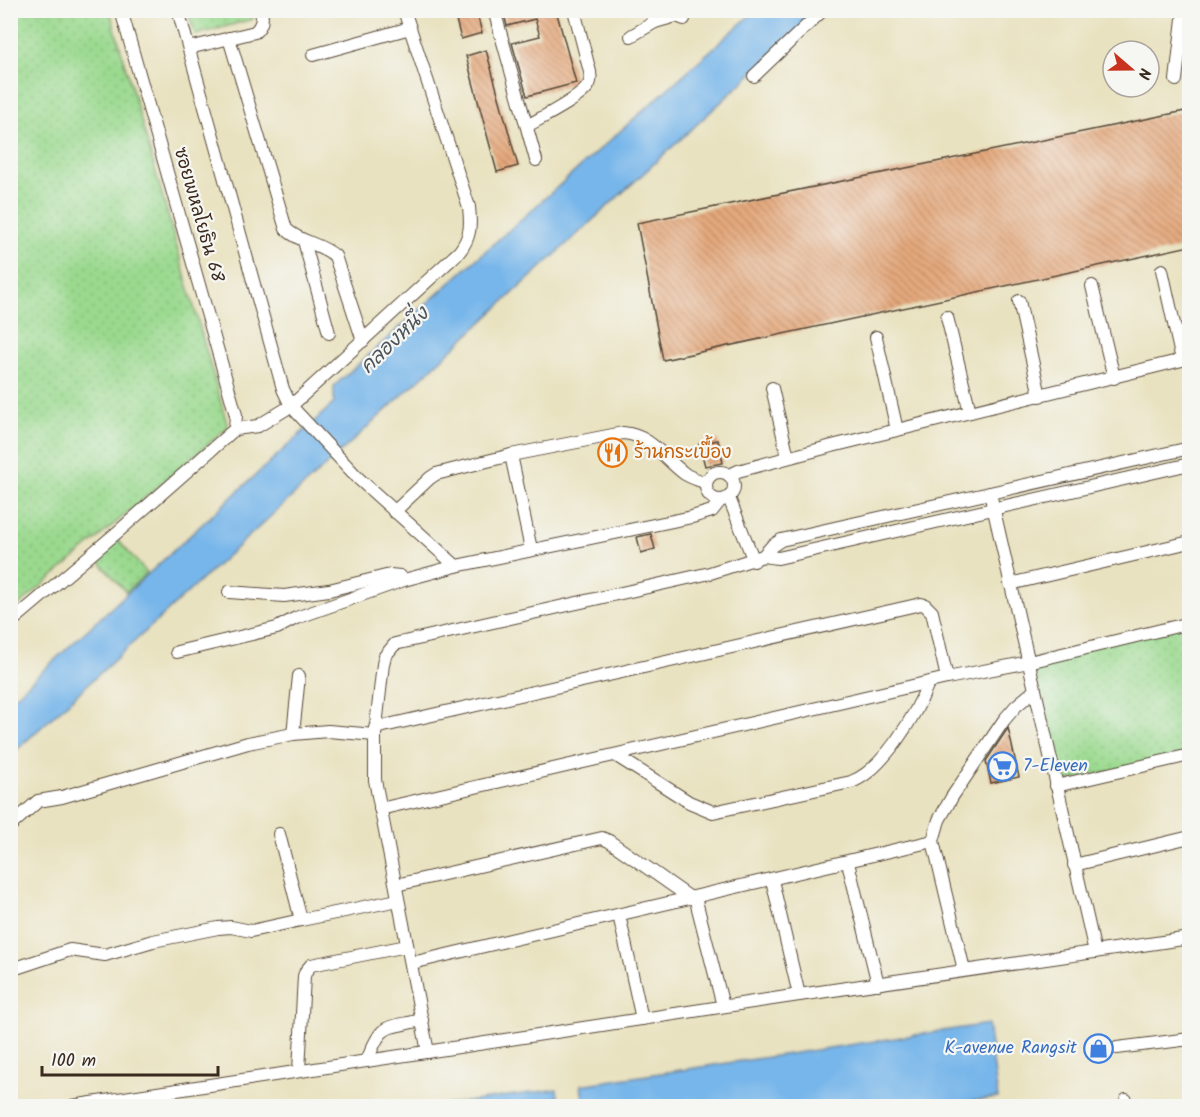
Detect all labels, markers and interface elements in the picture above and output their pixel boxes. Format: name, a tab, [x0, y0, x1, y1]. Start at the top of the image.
north arrow	[1101, 39, 1161, 99]
text: N	[1130, 65, 1157, 83]
street label: ซอยพหลโยธิน 68	[165, 144, 231, 286]
water label: คลองหนึ่ง	[351, 296, 438, 382]
place label: ร้านกระเบื้อง	[634, 435, 732, 468]
restaurant icon: ร้านกระเบื้อง	[597, 437, 629, 469]
supermarket icon: 7-Eleven	[986, 750, 1018, 782]
place label: 7-Eleven	[1023, 752, 1088, 781]
shop icon: K-avenue Rangsit	[1082, 1032, 1114, 1064]
place label: K-avenue Rangsit	[944, 1034, 1078, 1063]
scale bar	[42, 1039, 218, 1077]
text: 100 m	[51, 1047, 96, 1076]

